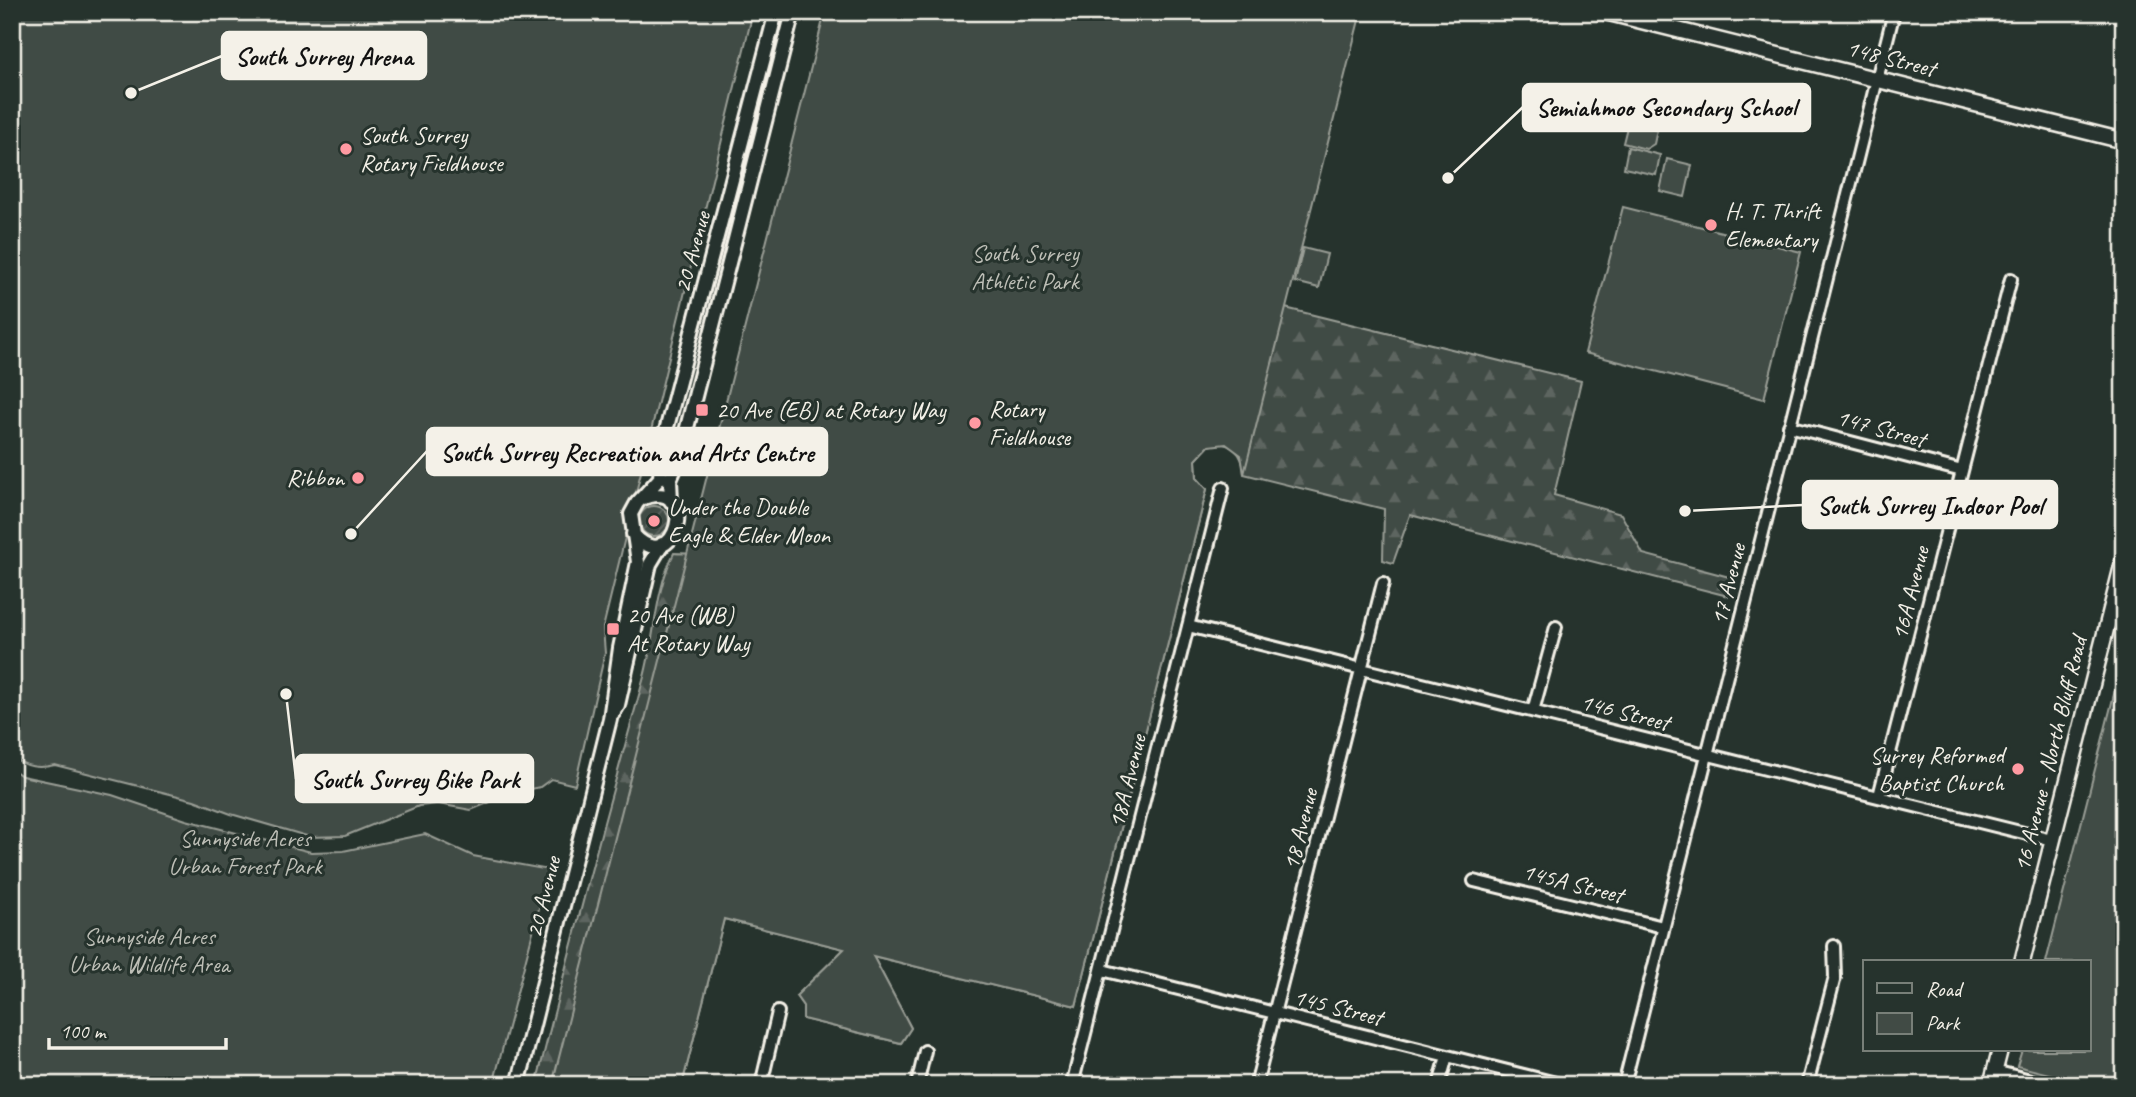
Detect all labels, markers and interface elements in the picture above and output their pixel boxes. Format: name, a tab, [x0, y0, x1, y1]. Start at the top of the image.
callout: South Surrey Arena	[222, 32, 426, 79]
street label: 148 Street	[1843, 33, 1941, 84]
text: South Surrey Arena	[235, 40, 415, 73]
callout: Semiahmoo Secondary School	[1523, 84, 1810, 131]
text: Semiahmoo Secondary School	[1536, 91, 1801, 124]
place label: South Surrey Rotary Fieldhouse	[360, 120, 505, 178]
marker: South Surrey Rotary Fieldhouse	[338, 141, 354, 157]
place label: H. T. Thrift Elementary	[1725, 196, 1822, 254]
street label: 20 Avenue	[667, 206, 718, 296]
marker: H. T. Thrift Elementary	[1703, 217, 1719, 233]
park label: South Surrey Athletic Park	[971, 238, 1081, 296]
place label: Rotary Fieldhouse	[989, 394, 1072, 452]
place label: 20 Ave (EB) at Rotary Way	[716, 395, 947, 425]
marker: 20 Ave (EB) at Rotary Way	[694, 402, 710, 418]
street label: 147 Street	[1833, 402, 1932, 455]
marker: Rotary Fieldhouse	[967, 415, 983, 431]
callout: South Surrey Recreation and Arts Centre	[427, 428, 827, 475]
text: South Surrey Recreation and Arts Centre	[440, 436, 816, 469]
place label: Ribbon	[286, 463, 345, 493]
marker: Ribbon	[350, 470, 366, 486]
callout: South Surrey Indoor Pool	[1803, 481, 2057, 528]
text: South Surrey Indoor Pool	[1817, 489, 2048, 522]
place label: Under the Double Eagle & Elder Moon	[668, 492, 831, 550]
marker: Under the Double Eagle & Elder Moon	[646, 513, 662, 529]
street label: 17 Avenue	[1703, 538, 1753, 628]
street label: 16A Avenue	[1884, 541, 1937, 643]
place label: 20 Ave (WB) At Rotary Way	[627, 600, 751, 658]
marker: 20 Ave (WB) At Rotary Way	[605, 621, 621, 637]
street label: 16 Avenue - North Bluff Road	[2006, 630, 2095, 874]
street label: 146 Street	[1577, 687, 1675, 738]
street label: 18A Avenue	[1101, 729, 1154, 831]
place label: Surrey Reformed Baptist Church	[1870, 740, 2008, 798]
callout: South Surrey Bike Park	[296, 755, 533, 802]
marker: Surrey Reformed Baptist Church	[2010, 761, 2026, 777]
text: South Surrey Bike Park	[311, 763, 522, 796]
street label: 18 Avenue	[1275, 783, 1325, 873]
park label: Sunnyside Acres Urban Forest Park	[168, 823, 324, 881]
street label: 20 Avenue	[518, 851, 568, 941]
street label: 145A Street	[1520, 856, 1629, 911]
park label: Sunnyside Acres Urban Wildlife Area	[69, 921, 232, 979]
legend	[1863, 960, 2090, 1052]
text: Road	[1926, 976, 1965, 1002]
street label: 145 Street	[1290, 982, 1388, 1033]
scale bar	[49, 1006, 226, 1050]
text: Park	[1926, 1010, 1961, 1036]
text: 100 m	[60, 1018, 107, 1044]

